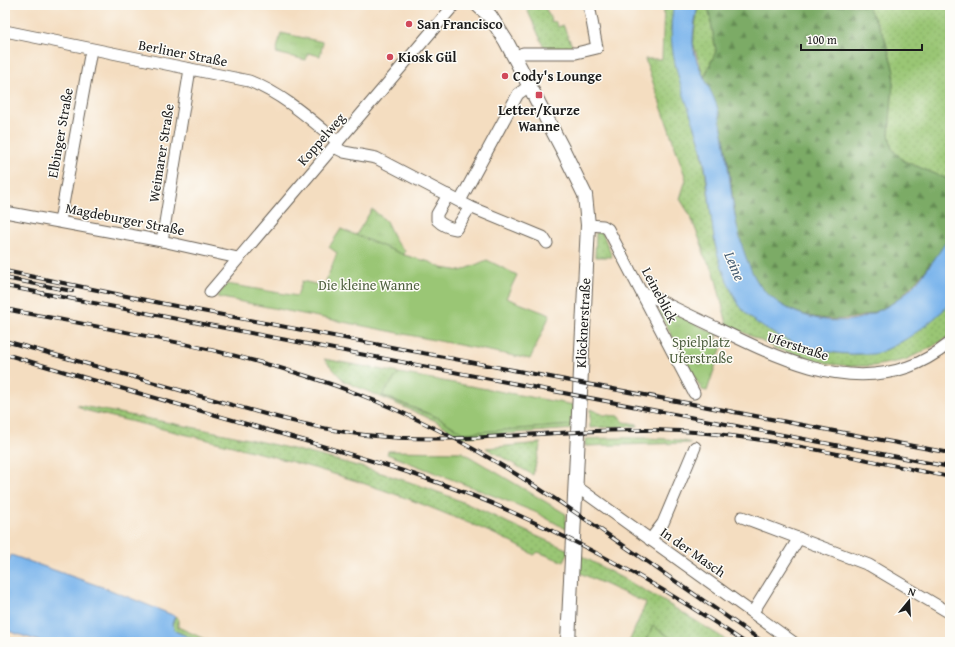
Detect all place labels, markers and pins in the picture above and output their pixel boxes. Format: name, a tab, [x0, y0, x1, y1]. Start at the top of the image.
place label: San Francisco	[417, 14, 503, 34]
marker: San Francisco	[404, 19, 414, 29]
place label: Kiosk Gül	[398, 47, 457, 67]
marker: Kiosk Gül	[385, 52, 395, 62]
place label: Cody's Lounge	[513, 66, 602, 86]
marker: Cody's Lounge	[500, 71, 510, 81]
marker: Letter/Kurze Wanne	[534, 90, 544, 100]
place label: Letter/Kurze Wanne	[498, 100, 580, 136]

